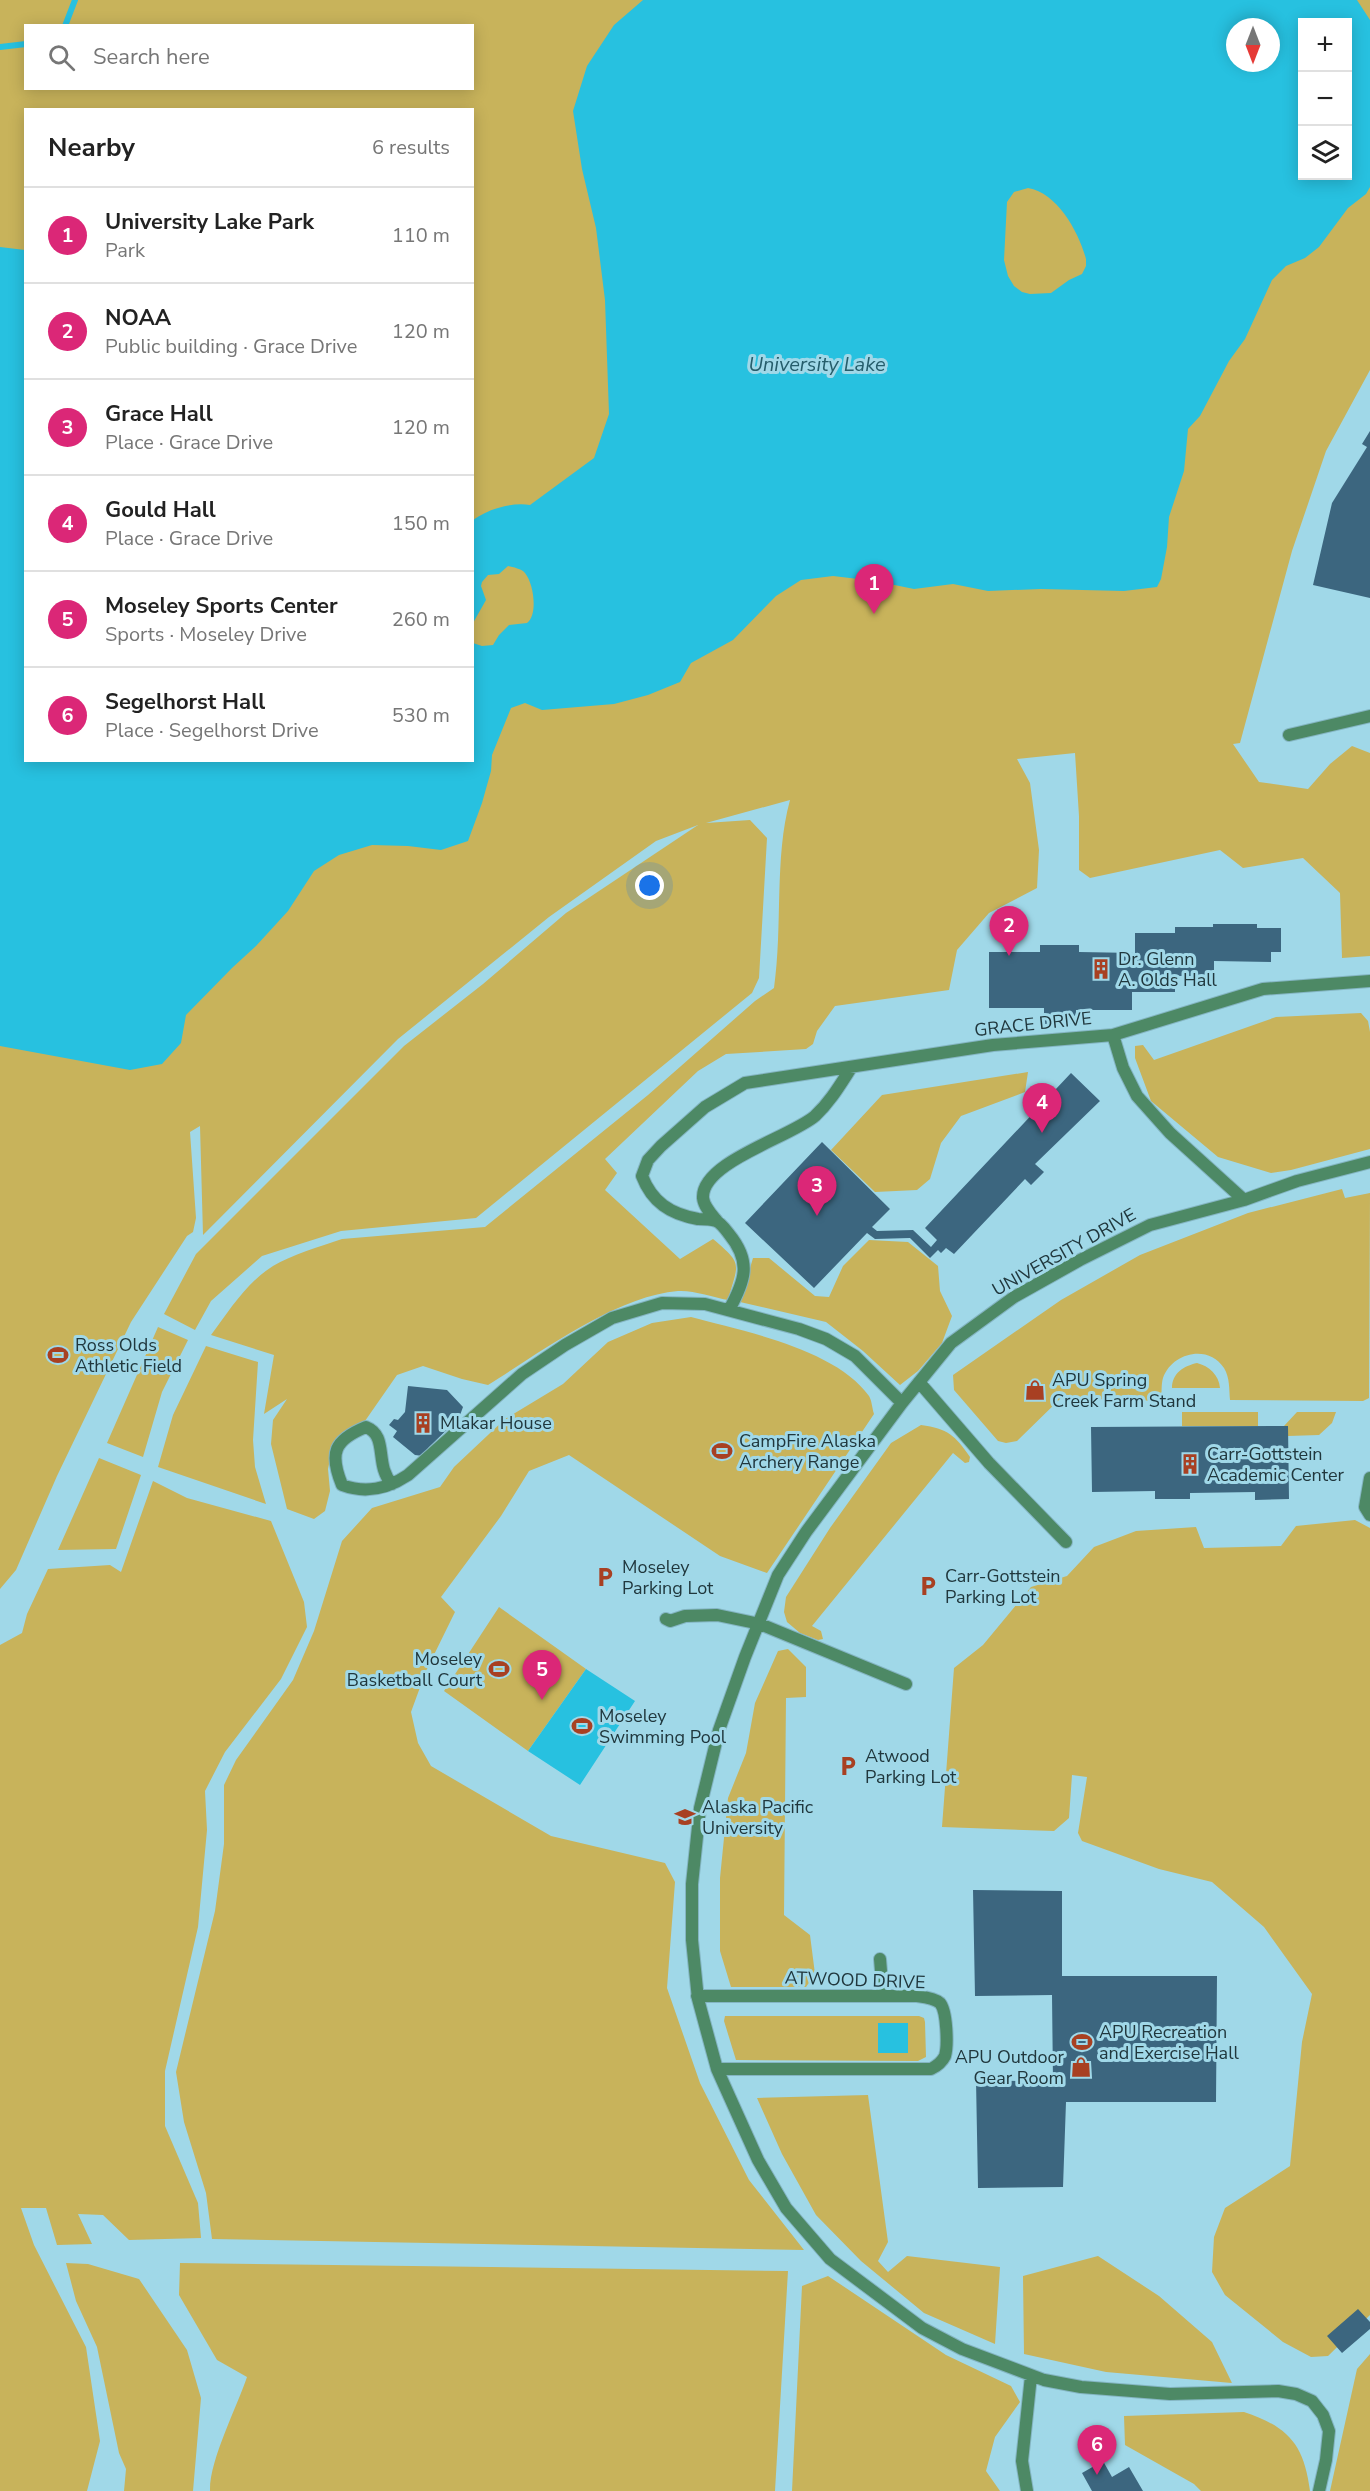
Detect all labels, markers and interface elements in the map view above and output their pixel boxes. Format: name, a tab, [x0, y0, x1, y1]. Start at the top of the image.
north arrow	[1226, 18, 1280, 72]
map controls	[1298, 18, 1352, 180]
button: +	[1298, 18, 1352, 72]
search box	[24, 24, 474, 90]
icon: search	[45, 41, 78, 74]
text: Search here	[93, 42, 210, 72]
button: −	[1298, 72, 1352, 126]
button: layers	[1298, 126, 1352, 180]
text: Nearby	[48, 130, 135, 165]
text: 6 results	[372, 134, 450, 161]
text: University Lake Park	[105, 207, 314, 237]
text: 1	[62, 222, 74, 249]
text: 110 m	[392, 222, 450, 249]
text: Park	[105, 237, 145, 264]
text: NOAA	[105, 303, 171, 333]
text: 2	[62, 318, 74, 345]
text: 120 m	[392, 318, 450, 345]
text: Public building · Grace Drive	[105, 333, 357, 360]
water label: University Lake	[748, 351, 886, 378]
text: Grace Hall	[105, 399, 213, 429]
text: 3	[62, 414, 74, 441]
text: 120 m	[392, 414, 450, 441]
text: Place · Grace Drive	[105, 429, 273, 456]
text: Gould Hall	[105, 495, 216, 525]
text: 4	[62, 510, 74, 537]
text: 150 m	[392, 510, 450, 537]
text: Place · Grace Drive	[105, 525, 273, 552]
pin: 1	[854, 564, 894, 614]
text: Moseley Sports Center	[105, 591, 338, 621]
text: 5	[62, 606, 74, 633]
text: 260 m	[392, 606, 450, 633]
text: Sports · Moseley Drive	[105, 621, 307, 648]
text: Segelhorst Hall	[105, 687, 265, 717]
text: 6	[62, 702, 74, 729]
text: 530 m	[392, 702, 450, 729]
text: Place · Segelhorst Drive	[105, 717, 319, 744]
your location	[635, 871, 664, 900]
pin: 2	[990, 906, 1028, 956]
place label: Dr. Glenn A. Olds Hall	[1118, 947, 1218, 992]
building icon: Dr. Glenn A. Olds Hall	[1089, 957, 1113, 981]
street label: GRACE DRIVE	[973, 1006, 1093, 1042]
pin: 4	[1022, 1084, 1062, 1133]
pin: 3	[798, 1166, 836, 1216]
street label: UNIVERSITY DRIVE	[988, 1203, 1140, 1301]
place label: Ross Olds Athletic Field	[75, 1333, 182, 1378]
sports icon: Ross Olds Athletic Field	[46, 1343, 70, 1367]
place label: APU Spring Creek Farm Stand	[1052, 1368, 1196, 1413]
shop icon: APU Spring Creek Farm Stand	[1023, 1378, 1047, 1402]
building icon: Mlakar House	[411, 1411, 435, 1435]
place label: Mlakar House	[440, 1411, 552, 1435]
place label: CampFire Alaska Archery Range	[739, 1429, 876, 1474]
sports icon: CampFire Alaska Archery Range	[710, 1439, 734, 1463]
place label: Carr-Gottstein Academic Center	[1207, 1442, 1345, 1487]
building icon: Carr-Gottstein Academic Center	[1178, 1452, 1202, 1476]
place label: Moseley Parking Lot	[622, 1555, 714, 1600]
place label: Carr-Gottstein Parking Lot	[945, 1564, 1061, 1609]
parking icon: Moseley Parking Lot	[593, 1565, 617, 1589]
parking icon: Carr-Gottstein Parking Lot	[916, 1574, 940, 1598]
place label: Moseley Basketball Court	[347, 1647, 483, 1692]
pin: 5	[522, 1650, 562, 1700]
sports icon: Moseley Basketball Court	[487, 1657, 511, 1681]
place label: Moseley Swimming Pool	[599, 1704, 727, 1749]
sports icon: Moseley Swimming Pool	[570, 1714, 594, 1738]
place label: Atwood Parking Lot	[865, 1744, 957, 1789]
parking icon: Atwood Parking Lot	[836, 1754, 860, 1778]
place label: Alaska Pacific University	[702, 1795, 813, 1840]
school or university icon: Alaska Pacific University	[673, 1805, 697, 1829]
street label: ATWOOD DRIVE	[784, 1966, 926, 1994]
place label: APU Recreation and Exercise Hall	[1099, 2020, 1239, 2065]
sports icon: APU Recreation and Exercise Hall	[1070, 2030, 1094, 2054]
place label: APU Outdoor Gear Room	[955, 2045, 1065, 2090]
shop icon: APU Outdoor Gear Room	[1069, 2055, 1093, 2079]
pin: 6	[1078, 2426, 1116, 2475]

